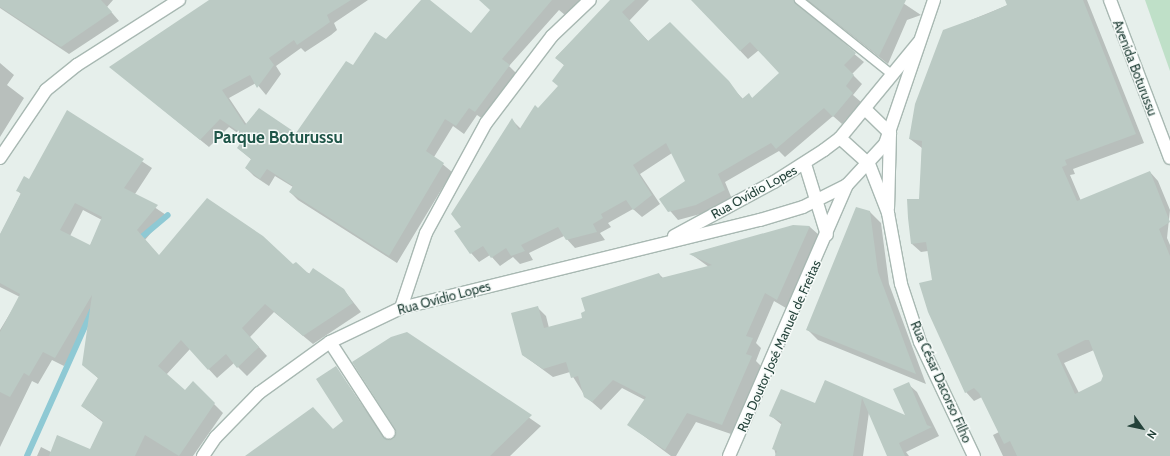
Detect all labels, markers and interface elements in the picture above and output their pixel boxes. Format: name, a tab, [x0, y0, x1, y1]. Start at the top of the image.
street label: Avenida Boturussu	[1110, 18, 1160, 118]
district label: Parque Boturussu	[213, 128, 343, 148]
street label: Rua Ovídio Lopes	[708, 162, 800, 222]
street label: Rua Doutor José Manuel de Freitas	[734, 258, 824, 434]
street label: Rua Ovídio Lopes	[396, 278, 492, 318]
street label: Rua César Dacorso Filho	[907, 319, 975, 445]
north arrow	[1122, 408, 1162, 448]
text: N	[1144, 427, 1160, 442]

